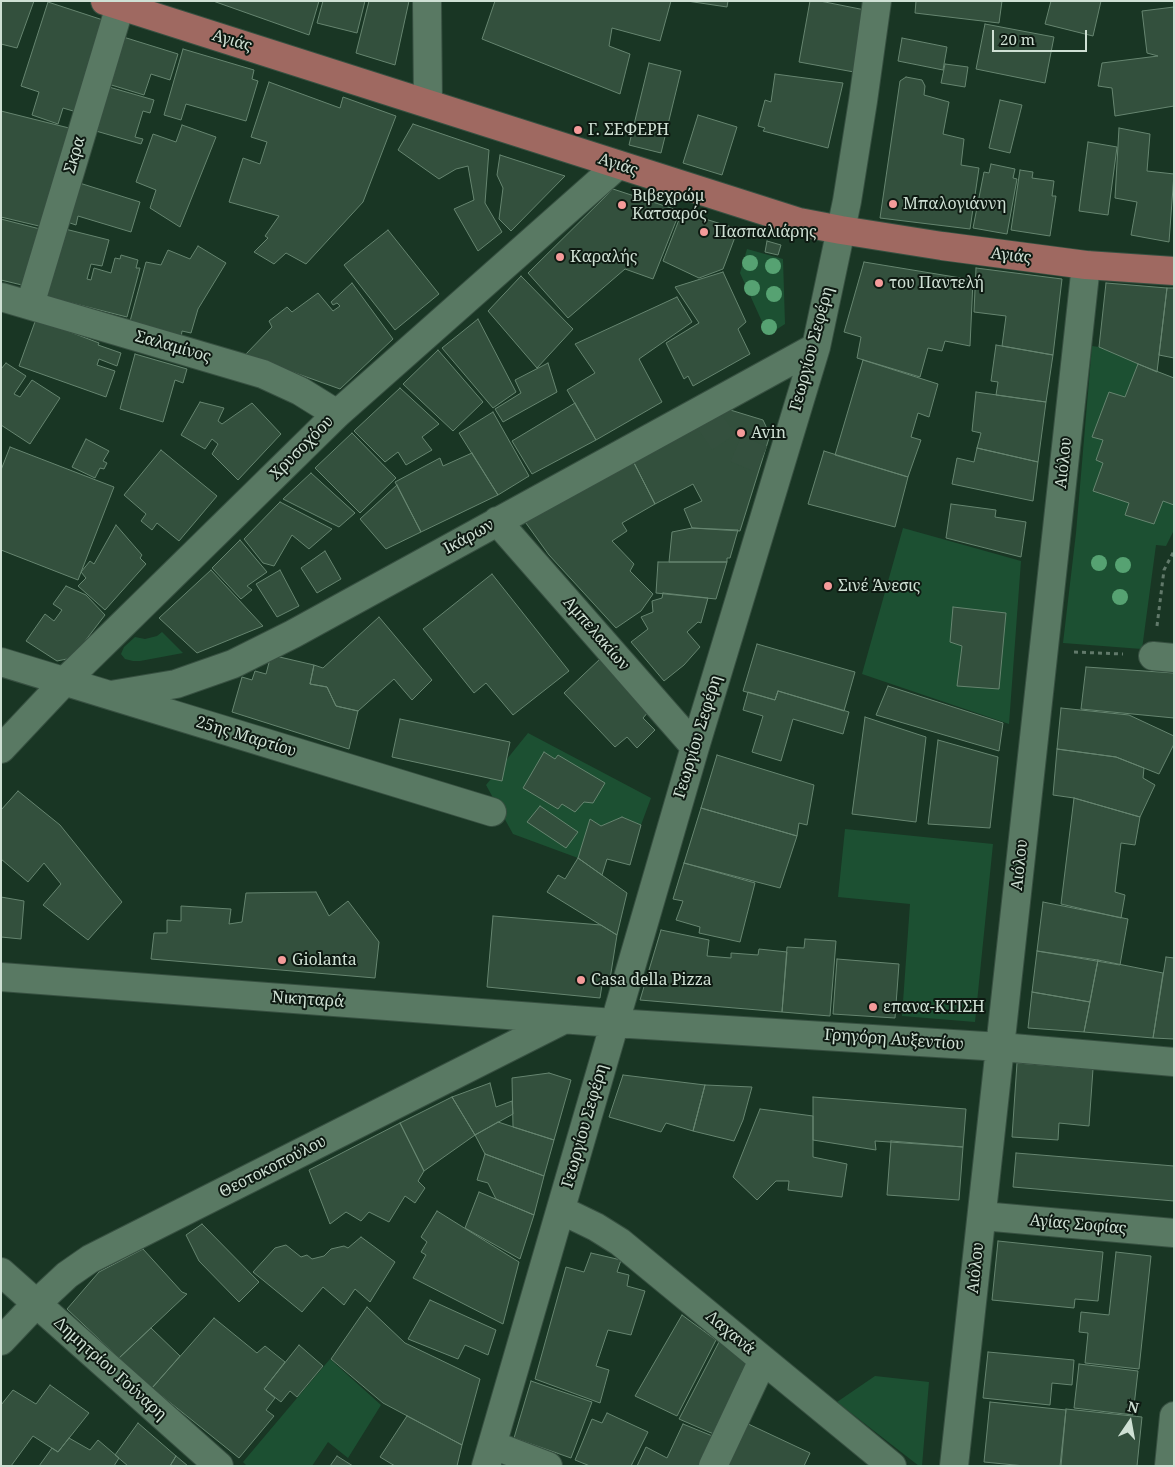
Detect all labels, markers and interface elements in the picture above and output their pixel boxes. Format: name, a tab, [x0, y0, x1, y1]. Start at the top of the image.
scale bar	[995, 20, 1090, 52]
street label: Αγιάς	[210, 26, 254, 56]
text: 20 m	[1000, 29, 1035, 49]
place label: Γ. ΣΕΦΕΡΗ	[588, 120, 669, 140]
marker: Γ. ΣΕΦΕΡΗ	[572, 124, 584, 136]
street label: Σκρα	[60, 134, 90, 176]
street label: Αγιάς	[596, 150, 640, 180]
place label: Βιβεχρώμ Κατσαρός	[632, 186, 707, 224]
place label: Μπαλογιάννη	[903, 194, 1006, 214]
marker: Μπαλογιάννη	[887, 198, 899, 210]
marker: Βιβεχρώμ Κατσαρός	[616, 199, 628, 211]
place label: Πασπαλιάρης	[714, 222, 817, 242]
marker: Πασπαλιάρης	[698, 226, 710, 238]
street label: Αγιάς	[990, 244, 1032, 268]
place label: Καραλής	[570, 247, 637, 267]
marker: Καραλής	[554, 251, 566, 263]
place label: του Παντελή	[889, 273, 984, 293]
marker: του Παντελή	[873, 277, 885, 289]
street label: Γεωργίου Σεφέρη	[786, 285, 838, 413]
street label: Σαλαμίνος	[133, 327, 213, 367]
street label: Χρυσοχόου	[266, 412, 338, 484]
place label: Avin	[751, 423, 786, 443]
marker: Avin	[735, 427, 747, 439]
street label: Αιόλου	[1052, 436, 1076, 490]
street label: Ικάρων	[440, 515, 498, 559]
place label: Σινέ Άνεσις	[838, 576, 921, 596]
marker: Σινέ Άνεσις	[822, 580, 834, 592]
street label: Αμπελακίων	[559, 593, 633, 675]
street label: Γεωργίου Σεφέρη	[670, 673, 726, 801]
street label: 25ης Μαρτίου	[194, 713, 298, 761]
street label: Αιόλου	[1008, 838, 1032, 892]
place label: Giolanta	[292, 950, 357, 970]
marker: Giolanta	[276, 954, 288, 966]
place label: Casa della Pizza	[591, 970, 712, 990]
marker: Casa della Pizza	[575, 974, 587, 986]
street label: Νικηταρά	[271, 988, 345, 1012]
place label: επανα-ΚΤΙΣΗ	[883, 997, 985, 1017]
marker: επανα-ΚΤΙΣΗ	[867, 1001, 879, 1013]
street label: Γρηγόρη Αυξεντίου	[824, 1026, 964, 1054]
street label: Γεωργίου Σεφέρη	[558, 1062, 612, 1190]
street label: Θεοτοκοπούλου	[216, 1132, 330, 1202]
street label: Αγίας Σοφίας	[1029, 1211, 1127, 1239]
street label: Αιόλου	[964, 1241, 988, 1295]
street label: Λαχανά	[702, 1307, 758, 1359]
street label: Δημητρίου Γούναρη	[50, 1314, 170, 1424]
text: N	[1126, 1396, 1141, 1417]
north arrow	[1105, 1397, 1155, 1447]

